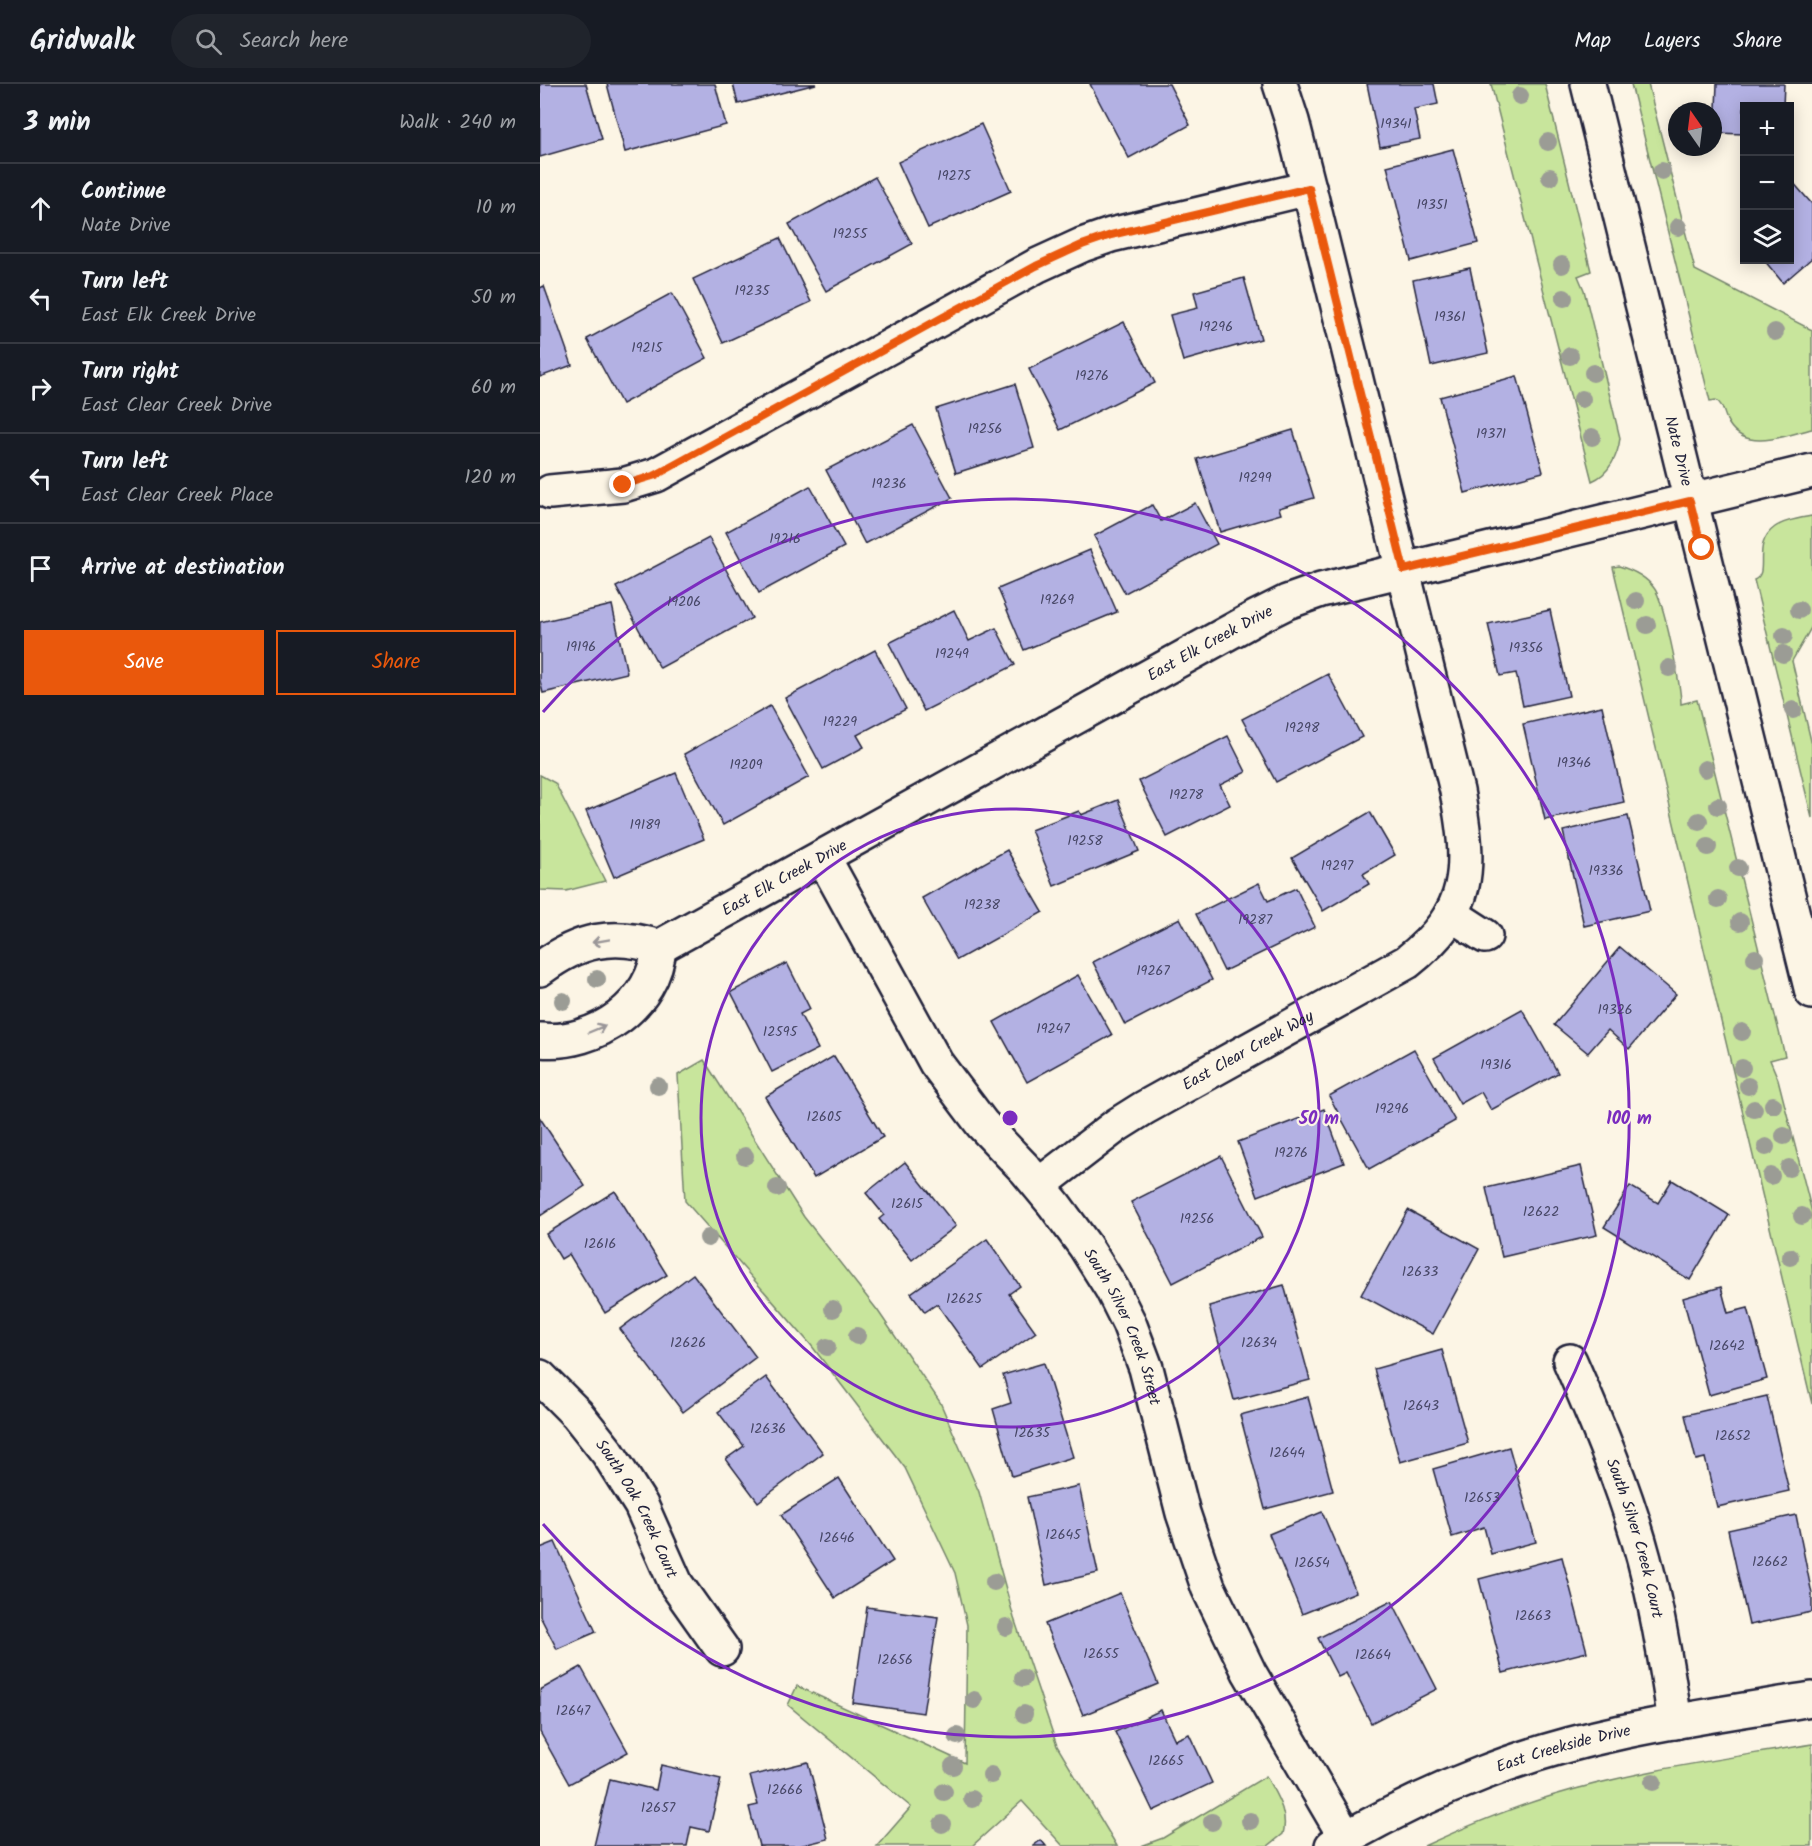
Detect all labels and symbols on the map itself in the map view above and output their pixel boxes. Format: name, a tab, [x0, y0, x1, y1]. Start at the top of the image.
north arrow	[1668, 102, 1722, 156]
house number: 19341	[1380, 113, 1412, 135]
house number: 19275	[937, 165, 972, 187]
house number: 19351	[1416, 194, 1448, 216]
house number: 19255	[833, 223, 869, 245]
house number: 19235	[735, 280, 771, 302]
house number: 19361	[1434, 306, 1466, 328]
house number: 19296	[1199, 316, 1233, 338]
house number: 19215	[631, 337, 664, 359]
house number: 19276	[1075, 365, 1109, 387]
street label: Nate Drive	[1658, 413, 1699, 489]
house number: 19256	[968, 418, 1002, 440]
house number: 19371	[1476, 423, 1506, 445]
house number: 19299	[1238, 467, 1272, 489]
route end	[609, 471, 635, 497]
house number: 19236	[871, 473, 907, 495]
house number: 19216	[769, 528, 801, 550]
route start	[1688, 534, 1714, 560]
house number: 19269	[1040, 589, 1074, 611]
house number: 19206	[667, 591, 701, 613]
street label: East Elk Creek Drive	[1142, 599, 1277, 688]
house number: 19196	[566, 636, 596, 658]
house number: 19356	[1509, 637, 1543, 659]
house number: 19249	[935, 643, 969, 665]
house number: 19229	[823, 711, 857, 733]
house number: 19298	[1285, 717, 1320, 739]
house number: 19346	[1557, 752, 1591, 774]
house number: 19209	[729, 754, 763, 776]
house number: 19278	[1169, 784, 1204, 806]
house number: 19189	[630, 814, 661, 836]
house number: 19258	[1067, 830, 1103, 852]
street label: East Elk Creek Drive	[717, 833, 852, 923]
house number: 19297	[1321, 855, 1354, 877]
house number: 19336	[1589, 860, 1624, 882]
house number: 19238	[964, 894, 1000, 916]
house number: 19287	[1238, 909, 1273, 931]
one-way arrow	[592, 936, 612, 947]
house number: 19267	[1136, 960, 1170, 982]
house number: 19326	[1597, 999, 1633, 1021]
street label: East Clear Creek Way	[1177, 1004, 1319, 1097]
house number: 19247	[1036, 1018, 1070, 1040]
house number: 12595	[763, 1021, 799, 1043]
one-way arrow	[587, 1023, 605, 1034]
house number: 19316	[1480, 1054, 1512, 1076]
house number: 19296	[1375, 1098, 1409, 1120]
text: 50 m	[1298, 1105, 1339, 1134]
text: 100 m	[1606, 1105, 1652, 1134]
house number: 12605	[807, 1106, 843, 1128]
centre of rings	[1000, 1108, 1020, 1128]
house number: 19276	[1274, 1142, 1308, 1164]
house number: 12615	[891, 1193, 925, 1215]
house number: 12622	[1523, 1201, 1559, 1223]
house number: 19256	[1180, 1208, 1214, 1230]
house number: 12616	[584, 1233, 616, 1255]
street label: South Silver Creek Street	[1077, 1243, 1168, 1409]
house number: 12633	[1402, 1261, 1438, 1283]
house number: 12625	[946, 1288, 983, 1310]
house number: 12626	[670, 1332, 706, 1354]
house number: 12634	[1241, 1332, 1277, 1354]
house number: 12642	[1709, 1335, 1745, 1357]
house number: 12643	[1403, 1395, 1439, 1417]
house number: 12636	[750, 1418, 786, 1440]
house number: 12635	[1014, 1422, 1051, 1444]
house number: 12652	[1715, 1425, 1751, 1447]
street label: South Oak Creek Court	[589, 1434, 685, 1583]
house number: 12644	[1269, 1442, 1305, 1464]
street label: South Silver Creek Court	[1599, 1454, 1670, 1621]
house number: 12653	[1464, 1487, 1500, 1509]
house number: 12645	[1045, 1524, 1082, 1546]
house number: 12646	[819, 1527, 855, 1549]
house number: 12662	[1752, 1551, 1788, 1573]
house number: 12654	[1294, 1552, 1330, 1574]
house number: 12663	[1515, 1605, 1551, 1627]
house number: 12655	[1083, 1643, 1120, 1665]
house number: 12664	[1355, 1644, 1391, 1666]
house number: 12656	[877, 1649, 913, 1671]
house number: 12647	[556, 1700, 591, 1722]
street label: East Creekside Drive	[1492, 1718, 1633, 1779]
house number: 12665	[1148, 1750, 1185, 1772]
house number: 12666	[767, 1779, 803, 1801]
house number: 12657	[641, 1797, 676, 1819]

